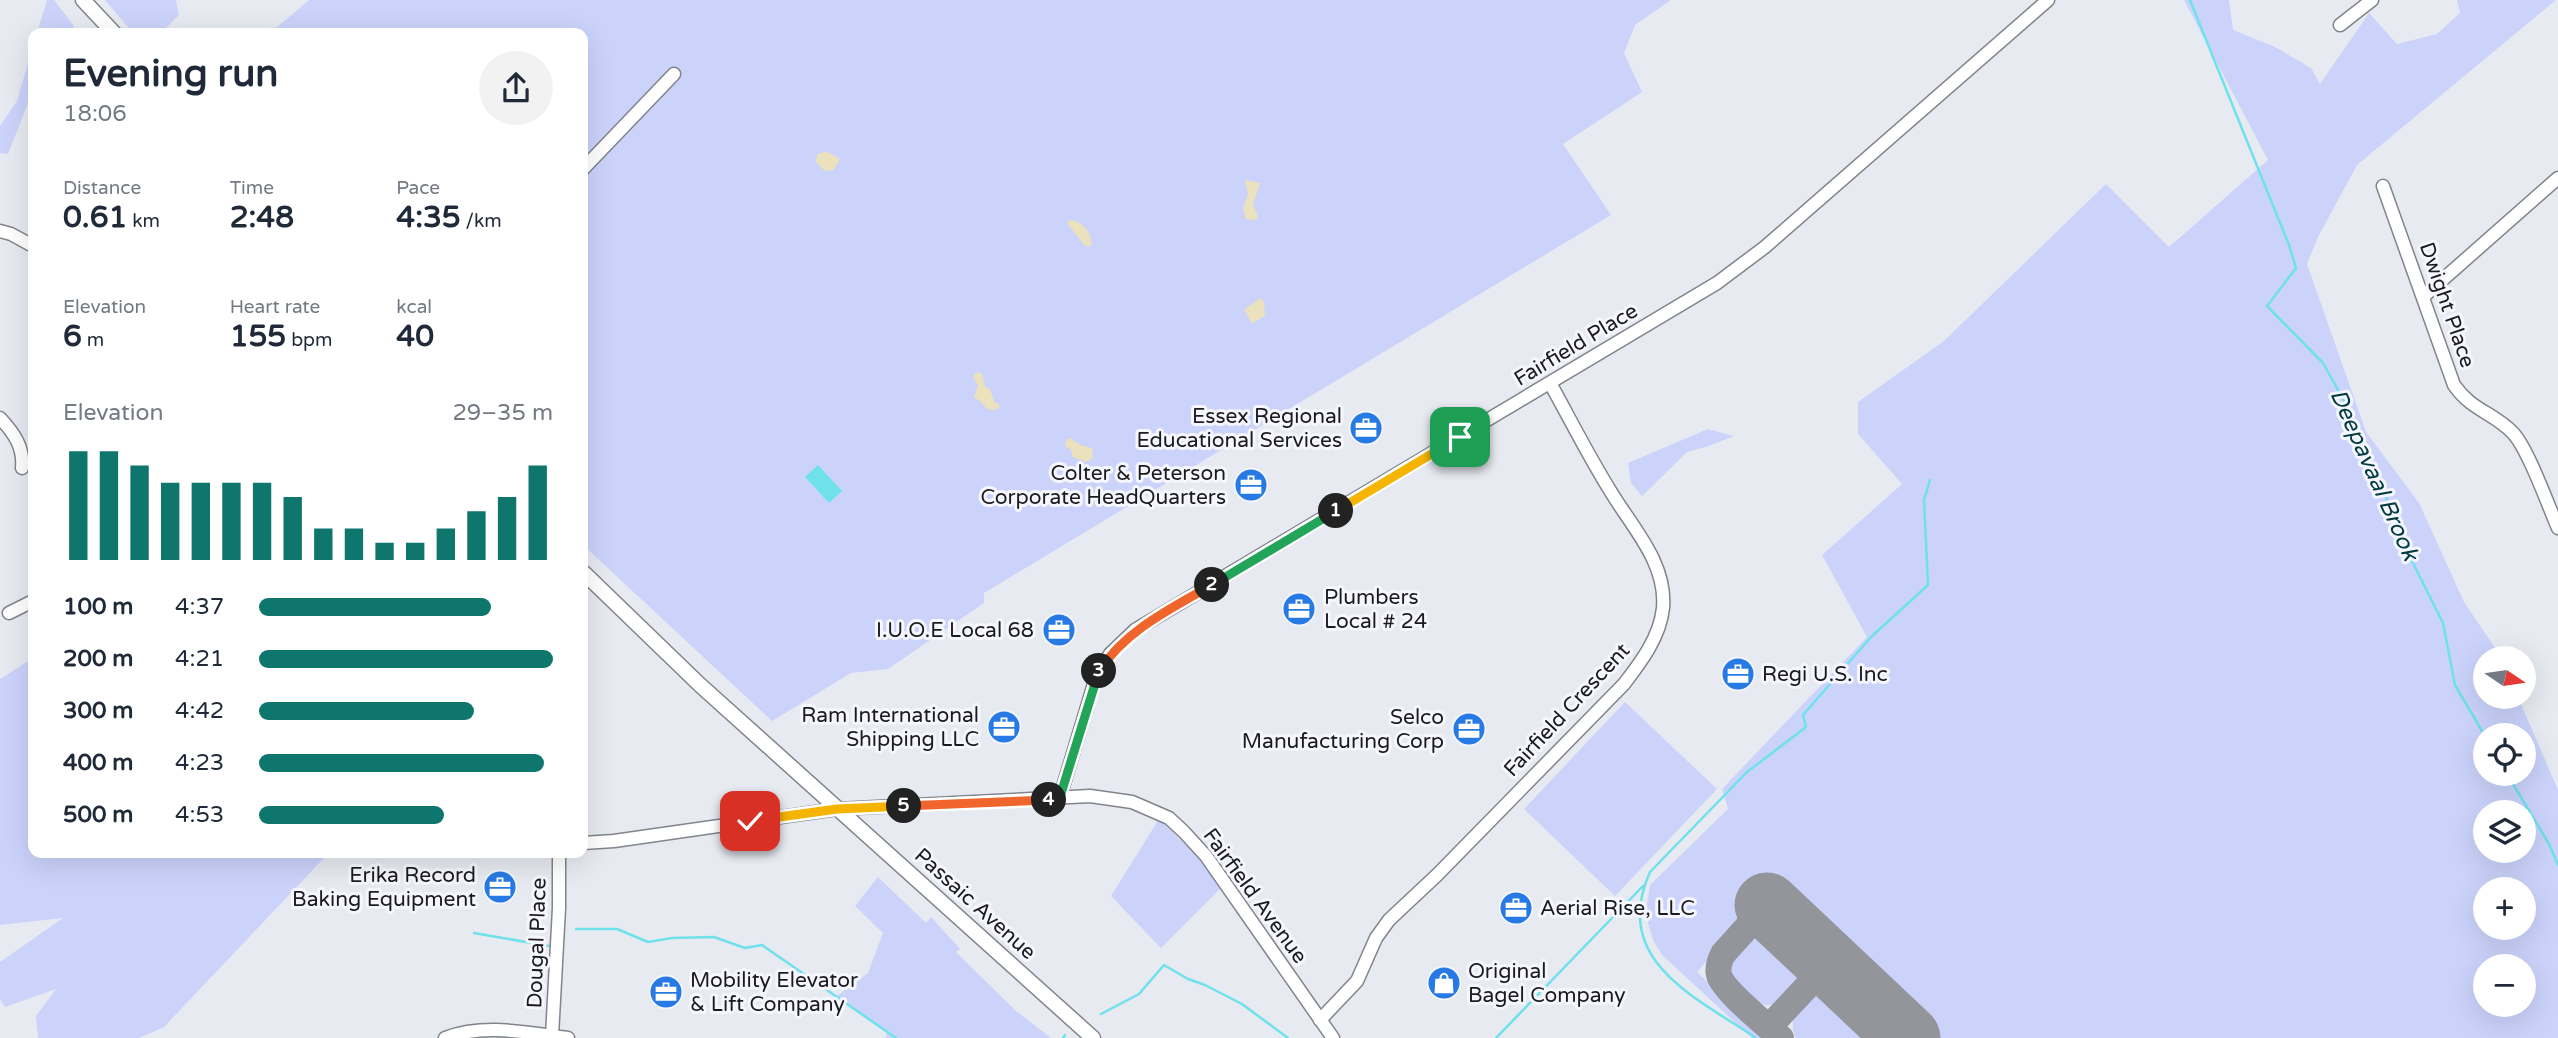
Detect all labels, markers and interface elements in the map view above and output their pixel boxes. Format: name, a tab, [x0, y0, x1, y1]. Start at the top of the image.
text: Evening run	[63, 51, 278, 97]
button: share	[479, 51, 553, 125]
text: 18:06	[63, 100, 127, 128]
text: Distance	[63, 177, 141, 199]
text: Time	[230, 177, 274, 199]
text: Pace	[396, 177, 440, 199]
text: 0.61	[63, 199, 127, 236]
text: 2:48	[230, 199, 294, 236]
text: 4:35	[396, 199, 461, 236]
text: km	[127, 210, 160, 232]
text: /km	[461, 210, 502, 232]
street label: Dwight Place	[2414, 239, 2480, 371]
text: Elevation	[63, 296, 146, 318]
text: Heart rate	[230, 296, 320, 318]
text: kcal	[396, 296, 432, 318]
street label: Fairfield Place	[1510, 298, 1642, 392]
text: 6	[63, 318, 82, 355]
text: 155	[230, 318, 286, 355]
text: 40	[396, 318, 434, 355]
text: m	[82, 329, 104, 351]
text: bpm	[286, 329, 333, 351]
water label: Deepavaal Brook	[2324, 385, 2425, 566]
text: Elevation	[63, 399, 164, 427]
text: 29–35 m	[452, 399, 553, 427]
place label: Essex Regional Educational Services	[1137, 404, 1342, 453]
pin	[1430, 407, 1490, 467]
office icon: Essex Regional Educational Services	[1347, 409, 1385, 447]
icon: arrive	[1441, 418, 1479, 456]
place label: Colter & Peterson Corporate HeadQuarters	[980, 461, 1226, 510]
office icon: Colter & Peterson Corporate HeadQuarters	[1232, 466, 1270, 504]
pin: 1	[1318, 494, 1354, 528]
text: 1	[1330, 499, 1341, 521]
pin: 2	[1194, 568, 1230, 602]
text: 2	[1206, 573, 1217, 595]
place label: Plumbers Local # 24	[1324, 585, 1427, 634]
office icon: Plumbers Local # 24	[1280, 590, 1318, 628]
text: 100 m	[63, 593, 133, 621]
text: 4:37	[175, 593, 224, 621]
office icon: I.U.O.E Local 68	[1040, 611, 1078, 649]
place label: I.U.O.E Local 68	[876, 618, 1034, 643]
street label: Fairfield Crescent	[1499, 638, 1635, 782]
text: 200 m	[63, 645, 133, 673]
text: 4:21	[175, 645, 224, 673]
north arrow	[2473, 646, 2536, 709]
map controls	[2473, 646, 2536, 1017]
pin: 3	[1082, 654, 1116, 688]
office icon: Regi U.S. Inc	[1719, 655, 1757, 693]
text: 3	[1093, 659, 1104, 681]
place label: Regi U.S. Inc	[1762, 662, 1888, 687]
text: 300 m	[63, 697, 133, 725]
text: 4:42	[175, 697, 224, 725]
place label: Ram International Shipping LLC	[801, 703, 979, 752]
place label: Selco Manufacturing Corp	[1242, 705, 1444, 754]
office icon: Ram International Shipping LLC	[985, 708, 1023, 746]
office icon: Selco Manufacturing Corp	[1450, 710, 1488, 748]
button: locate	[2473, 723, 2536, 786]
text: 400 m	[63, 749, 133, 777]
text: 4:23	[175, 749, 224, 777]
pin: 4	[1032, 782, 1066, 818]
pin: 5	[886, 788, 922, 824]
text: 4	[1043, 788, 1054, 810]
pin	[720, 791, 780, 851]
text: 5	[898, 794, 909, 816]
button: layers	[2473, 800, 2536, 863]
text: 500 m	[63, 801, 133, 829]
text: 4:53	[175, 801, 224, 829]
icon: check	[731, 802, 769, 840]
street label: Fairfield Avenue	[1198, 824, 1312, 968]
street label: Passaic Avenue	[909, 843, 1041, 965]
place label: Erika Record Baking Equipment	[292, 863, 476, 912]
office icon: Erika Record Baking Equipment	[481, 868, 519, 906]
street label: Dougal Place	[522, 877, 552, 1009]
button: +	[2473, 877, 2536, 940]
office icon: Aerial Rise, LLC	[1497, 889, 1535, 927]
place label: Aerial Rise, LLC	[1540, 896, 1695, 921]
button: −	[2473, 954, 2536, 1017]
place label: Original Bagel Company	[1468, 959, 1625, 1008]
shop icon: Original Bagel Company	[1425, 964, 1463, 1002]
place label: Mobility Elevator & Lift Company	[690, 968, 858, 1017]
office icon: Mobility Elevator & Lift Company	[647, 973, 685, 1011]

